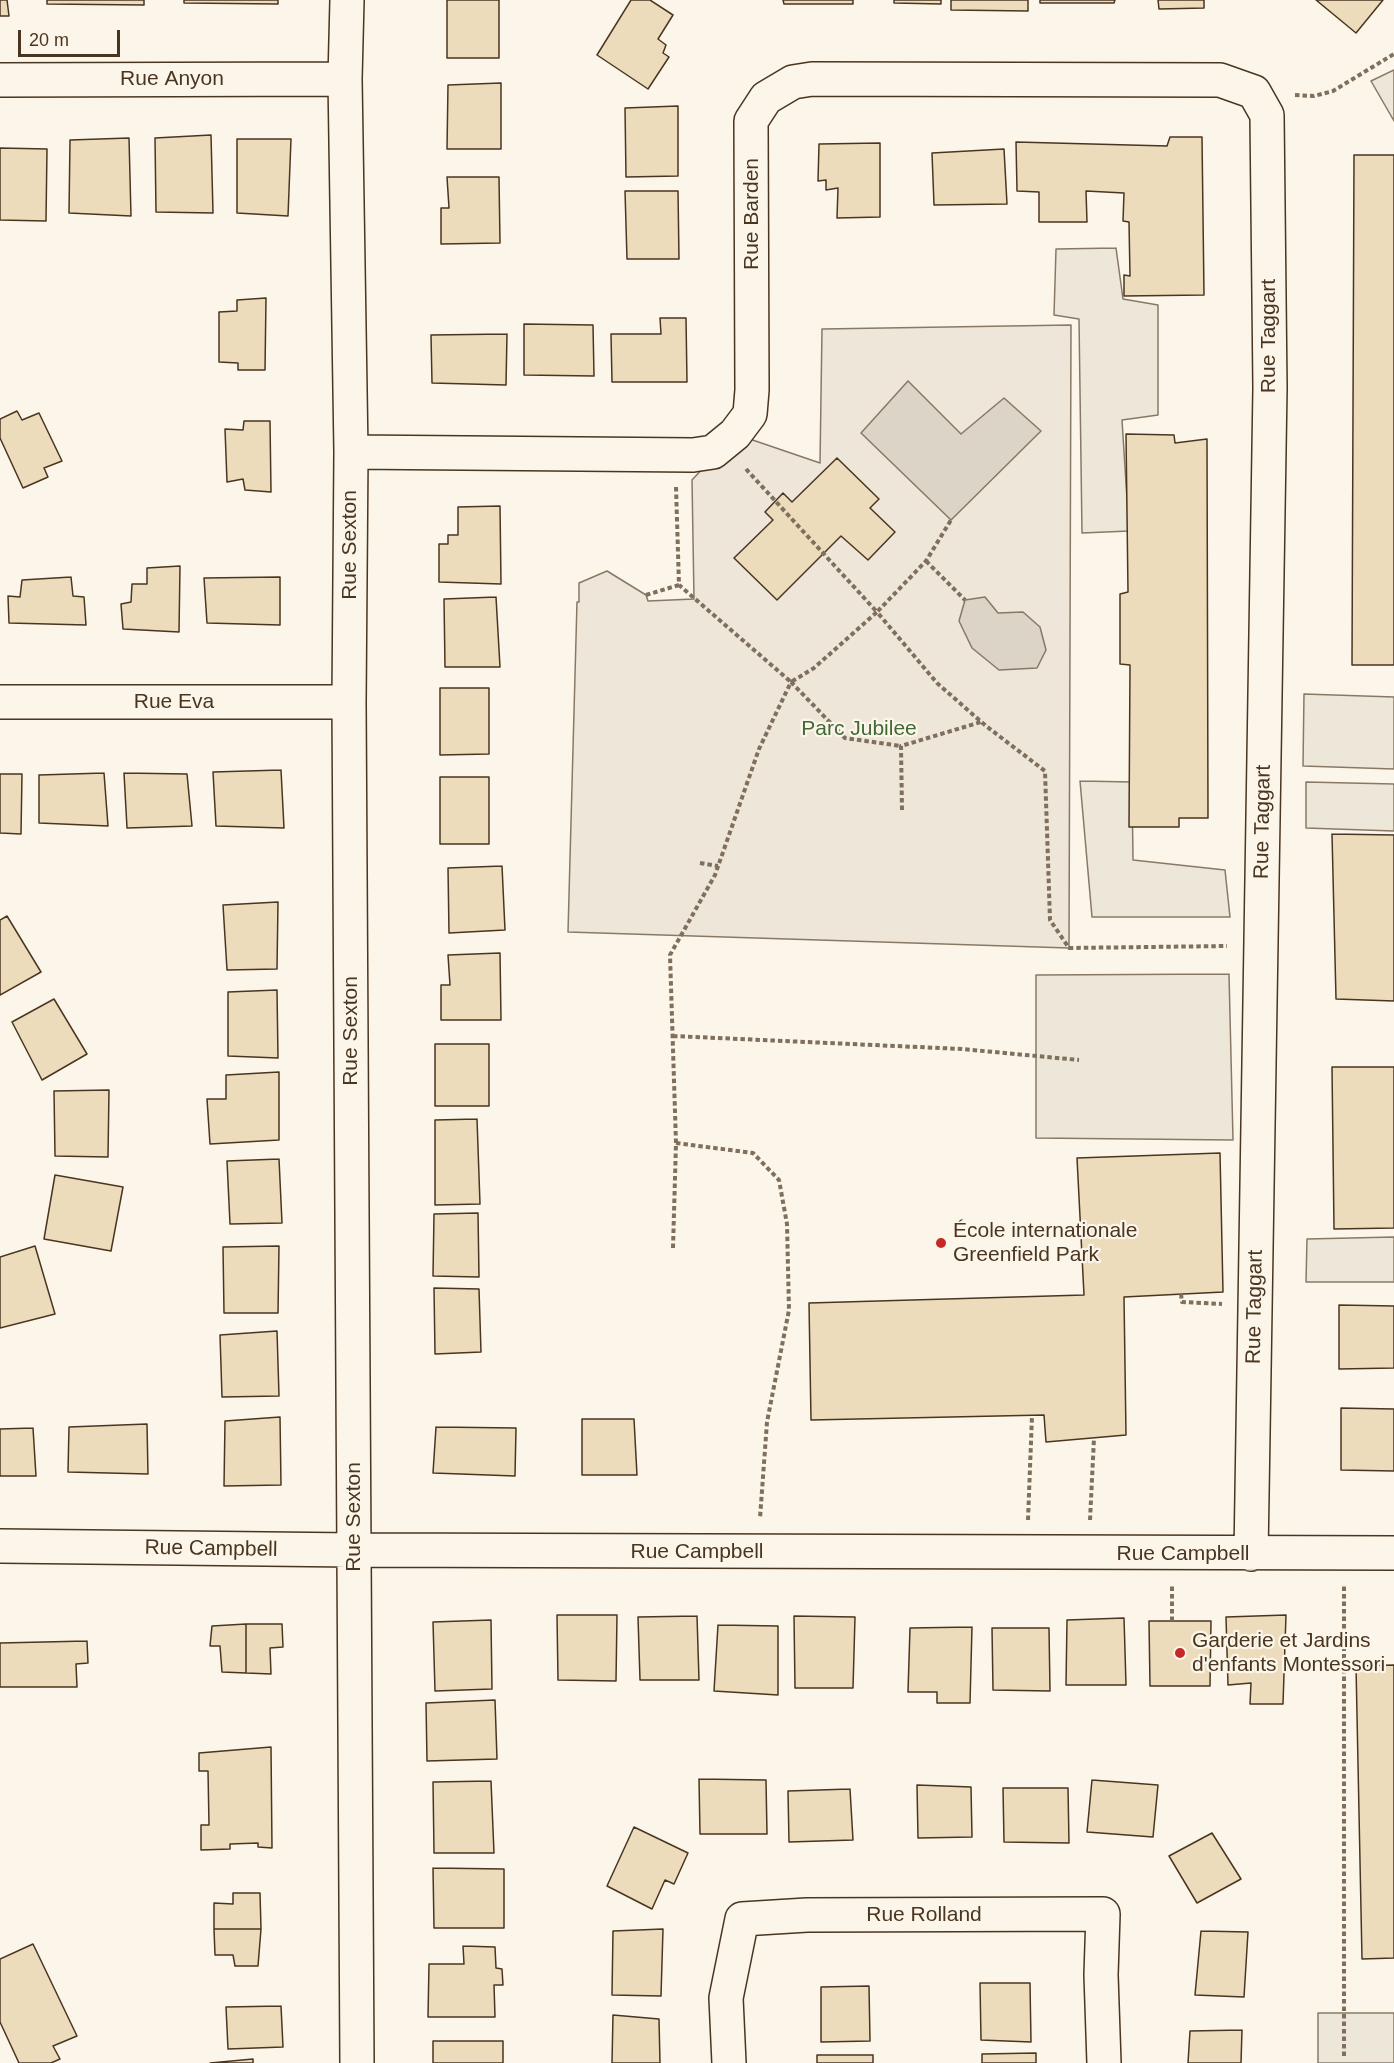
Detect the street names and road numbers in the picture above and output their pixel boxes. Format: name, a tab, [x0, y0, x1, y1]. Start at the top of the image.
street label: Rue Anyon	[120, 66, 224, 92]
street label: Rue Barden	[739, 158, 765, 270]
street label: Rue Taggart	[1256, 279, 1282, 393]
street label: Rue Sexton	[337, 490, 363, 600]
street label: Rue Eva	[134, 689, 214, 715]
street label: Rue Taggart	[1249, 765, 1277, 879]
street label: Rue Sexton	[338, 976, 364, 1086]
street label: Rue Taggart	[1241, 1250, 1269, 1364]
street label: Rue Sexton	[341, 1462, 367, 1572]
street label: Rue Campbell	[144, 1535, 278, 1563]
street label: Rue Campbell	[630, 1539, 764, 1565]
street label: Rue Campbell	[1116, 1541, 1250, 1567]
street label: Rue Rolland	[866, 1902, 982, 1928]

